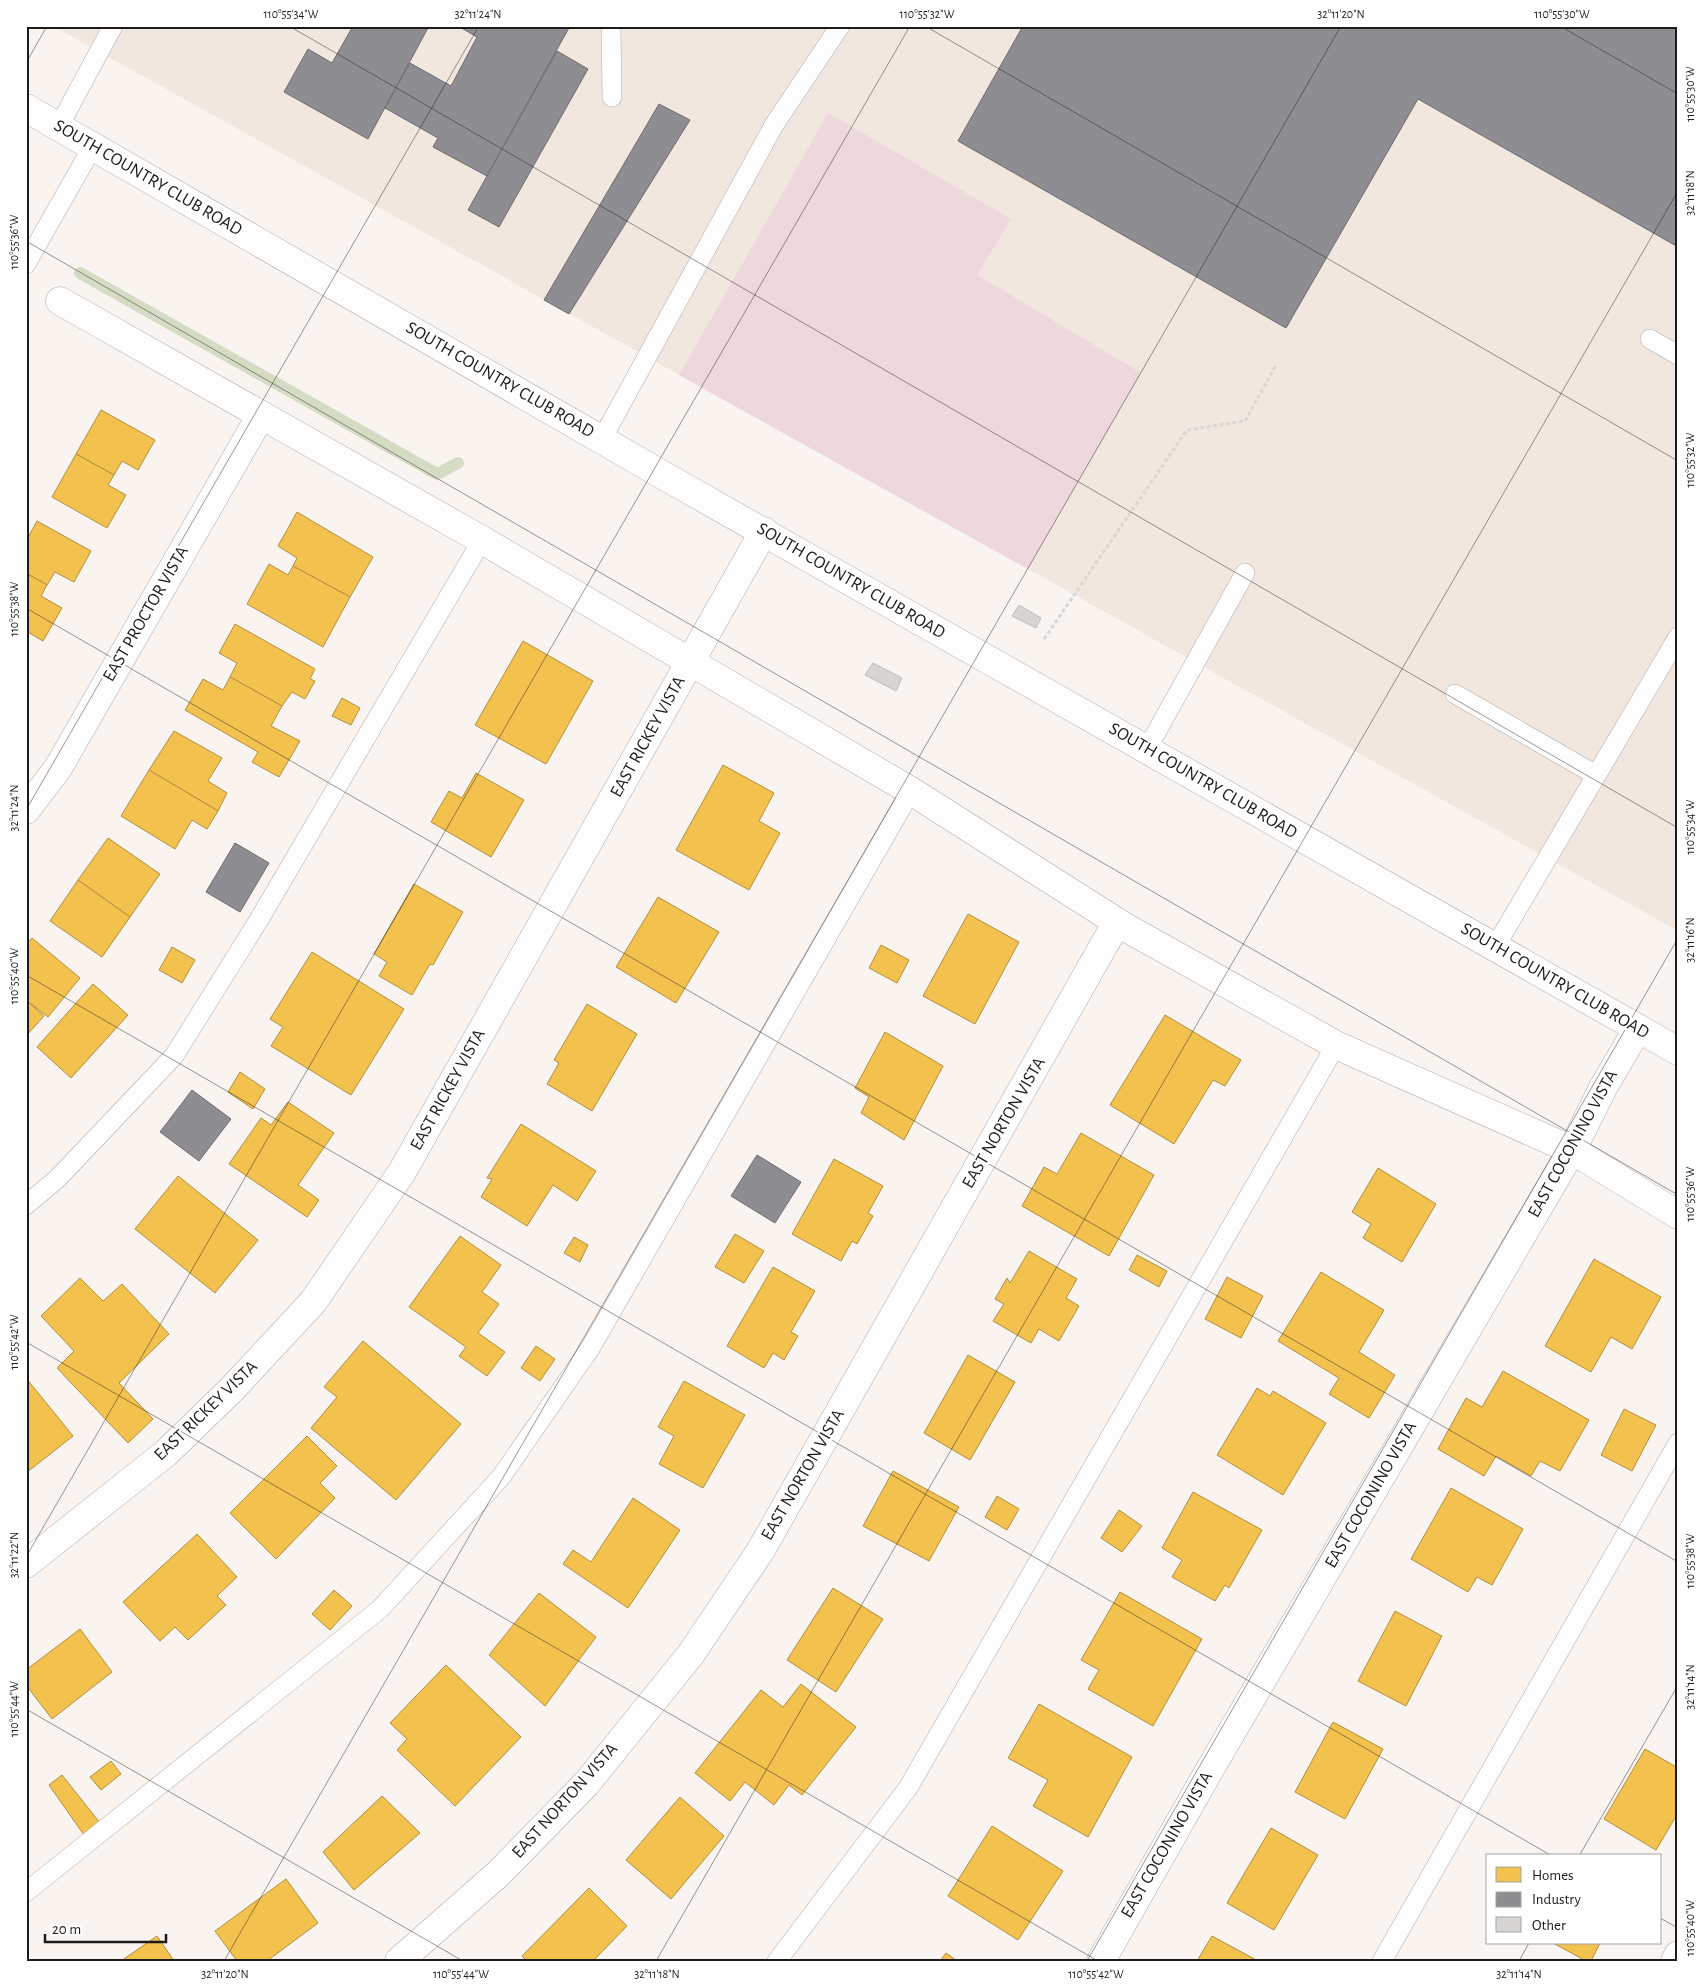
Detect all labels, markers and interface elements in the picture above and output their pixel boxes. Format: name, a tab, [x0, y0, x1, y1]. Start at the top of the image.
text: 110°55'34"W	[263, 8, 319, 20]
text: 32°11'24"N	[455, 8, 501, 20]
text: 110°55'32"W	[900, 8, 955, 20]
text: 32°11'20"N	[1317, 8, 1365, 20]
text: 110°55'30"W	[1534, 8, 1590, 20]
text: 110°55'30"W	[1684, 66, 1696, 122]
street label: SOUTH COUNTRY CLUB ROAD	[51, 117, 245, 239]
text: 32°11'18"N	[1684, 170, 1696, 216]
text: 110°55'36"W	[8, 214, 20, 269]
street label: SOUTH COUNTRY CLUB ROAD	[403, 319, 597, 441]
text: 110°55'32"W	[1684, 432, 1696, 487]
street label: SOUTH COUNTRY CLUB ROAD	[754, 520, 948, 642]
street label: EAST PROCTOR VISTA	[100, 543, 192, 685]
text: 110°55'38"W	[8, 581, 20, 637]
street label: EAST RICKEY VISTA	[607, 673, 689, 801]
street label: SOUTH COUNTRY CLUB ROAD	[1106, 720, 1300, 842]
text: 32°11'24"N	[8, 785, 20, 831]
text: 110°55'34"W	[1684, 799, 1696, 855]
text: 32°11'16"N	[1684, 917, 1696, 963]
street label: SOUTH COUNTRY CLUB ROAD	[1458, 920, 1652, 1042]
text: 110°55'40"W	[8, 947, 20, 1004]
street label: EAST RICKEY VISTA	[407, 1026, 489, 1154]
street label: EAST NORTON VISTA	[959, 1054, 1049, 1192]
street label: EAST COCONINO VISTA	[1525, 1067, 1621, 1221]
text: 110°55'36"W	[1684, 1166, 1696, 1221]
text: 110°55'42"W	[8, 1314, 20, 1370]
street label: EAST RICKEY VISTA	[151, 1357, 261, 1464]
street label: EAST NORTON VISTA	[758, 1406, 848, 1544]
street label: EAST COCONINO VISTA	[1322, 1418, 1420, 1571]
text: 32°11'22"N	[8, 1532, 20, 1578]
text: 110°55'38"W	[1684, 1533, 1696, 1589]
text: 32°11'14"N	[1684, 1664, 1696, 1710]
text: 110°55'44"W	[8, 1681, 20, 1737]
street label: EAST NORTON VISTA	[509, 1740, 622, 1862]
street label: EAST COCONINO VISTA	[1118, 1768, 1216, 1921]
legend	[1486, 1854, 1662, 1944]
text: Homes	[1532, 1868, 1574, 1883]
text: Industry	[1532, 1892, 1581, 1907]
text: 110°55'40"W	[1684, 1899, 1696, 1956]
scale bar	[45, 1912, 166, 1944]
text: Other	[1532, 1918, 1566, 1933]
text: 20 m	[52, 1922, 81, 1937]
text: 32°11'20"N	[201, 1968, 249, 1980]
text: 110°55'44"W	[433, 1968, 489, 1980]
text: 32°11'18"N	[634, 1968, 680, 1980]
text: 110°55'42"W	[1068, 1968, 1124, 1980]
text: 32°11'14"N	[1496, 1968, 1542, 1980]

